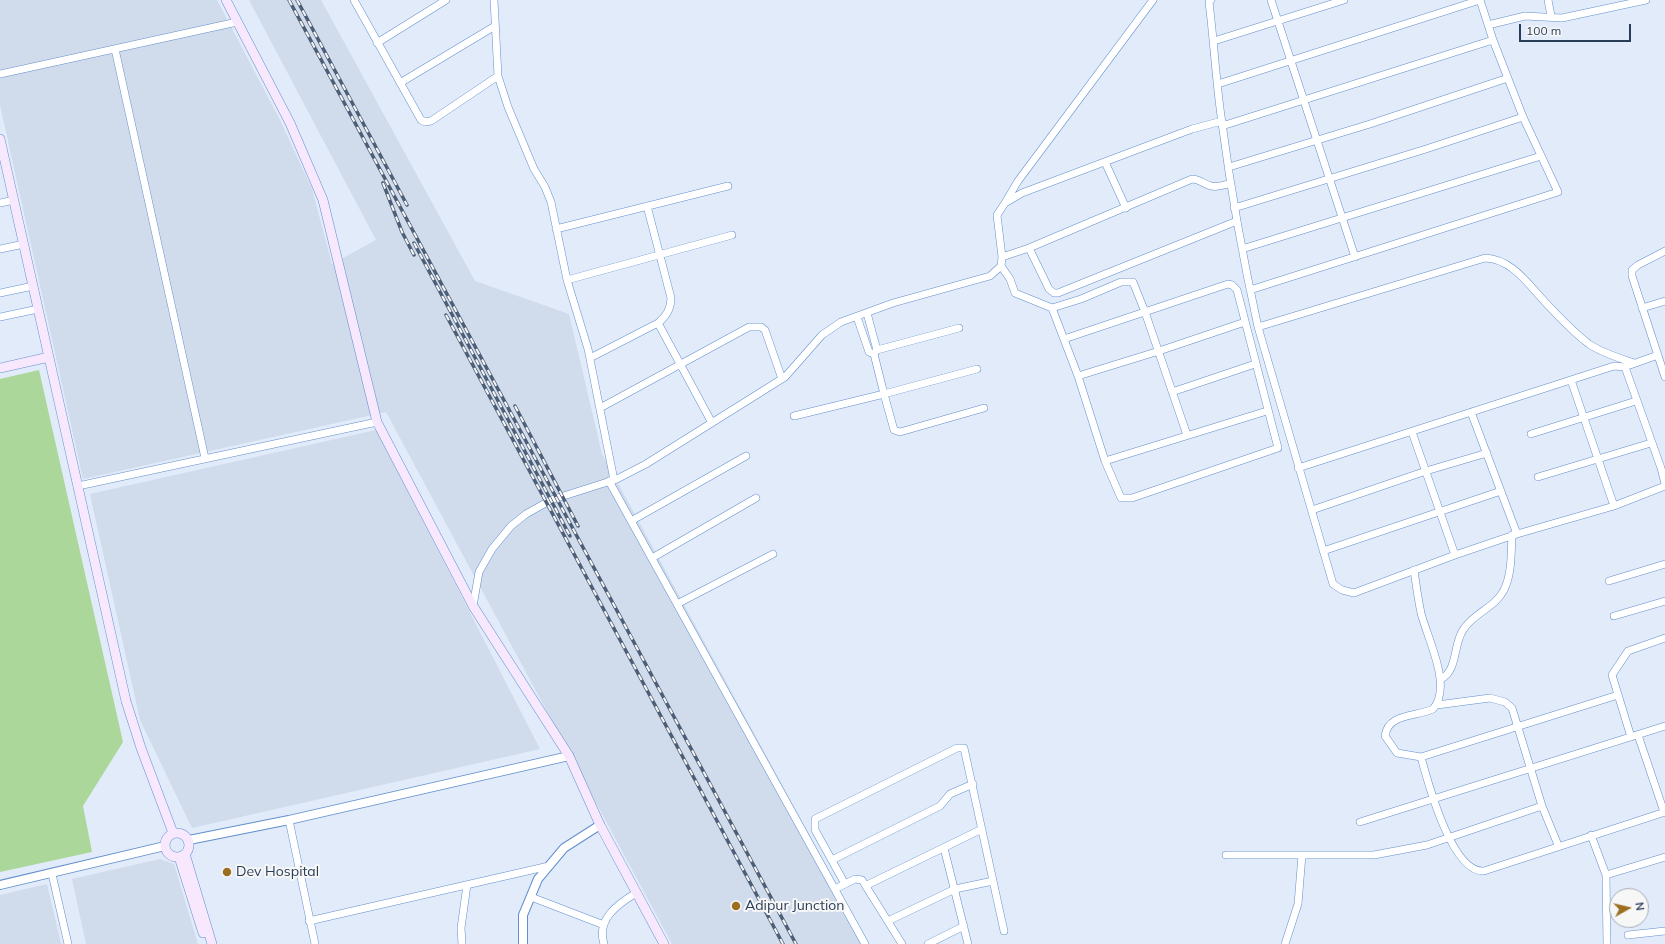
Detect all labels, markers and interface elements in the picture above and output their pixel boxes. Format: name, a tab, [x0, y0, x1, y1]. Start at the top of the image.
scale bar	[1521, 16, 1633, 42]
text: 100 m	[1526, 23, 1561, 38]
place label: Dev Hospital	[236, 864, 319, 880]
marker: Dev Hospital	[221, 866, 233, 878]
north arrow	[1609, 888, 1649, 928]
place label: Adipur Junction	[745, 898, 844, 914]
marker: Adipur Junction	[730, 900, 742, 912]
text: N	[1632, 901, 1647, 912]

